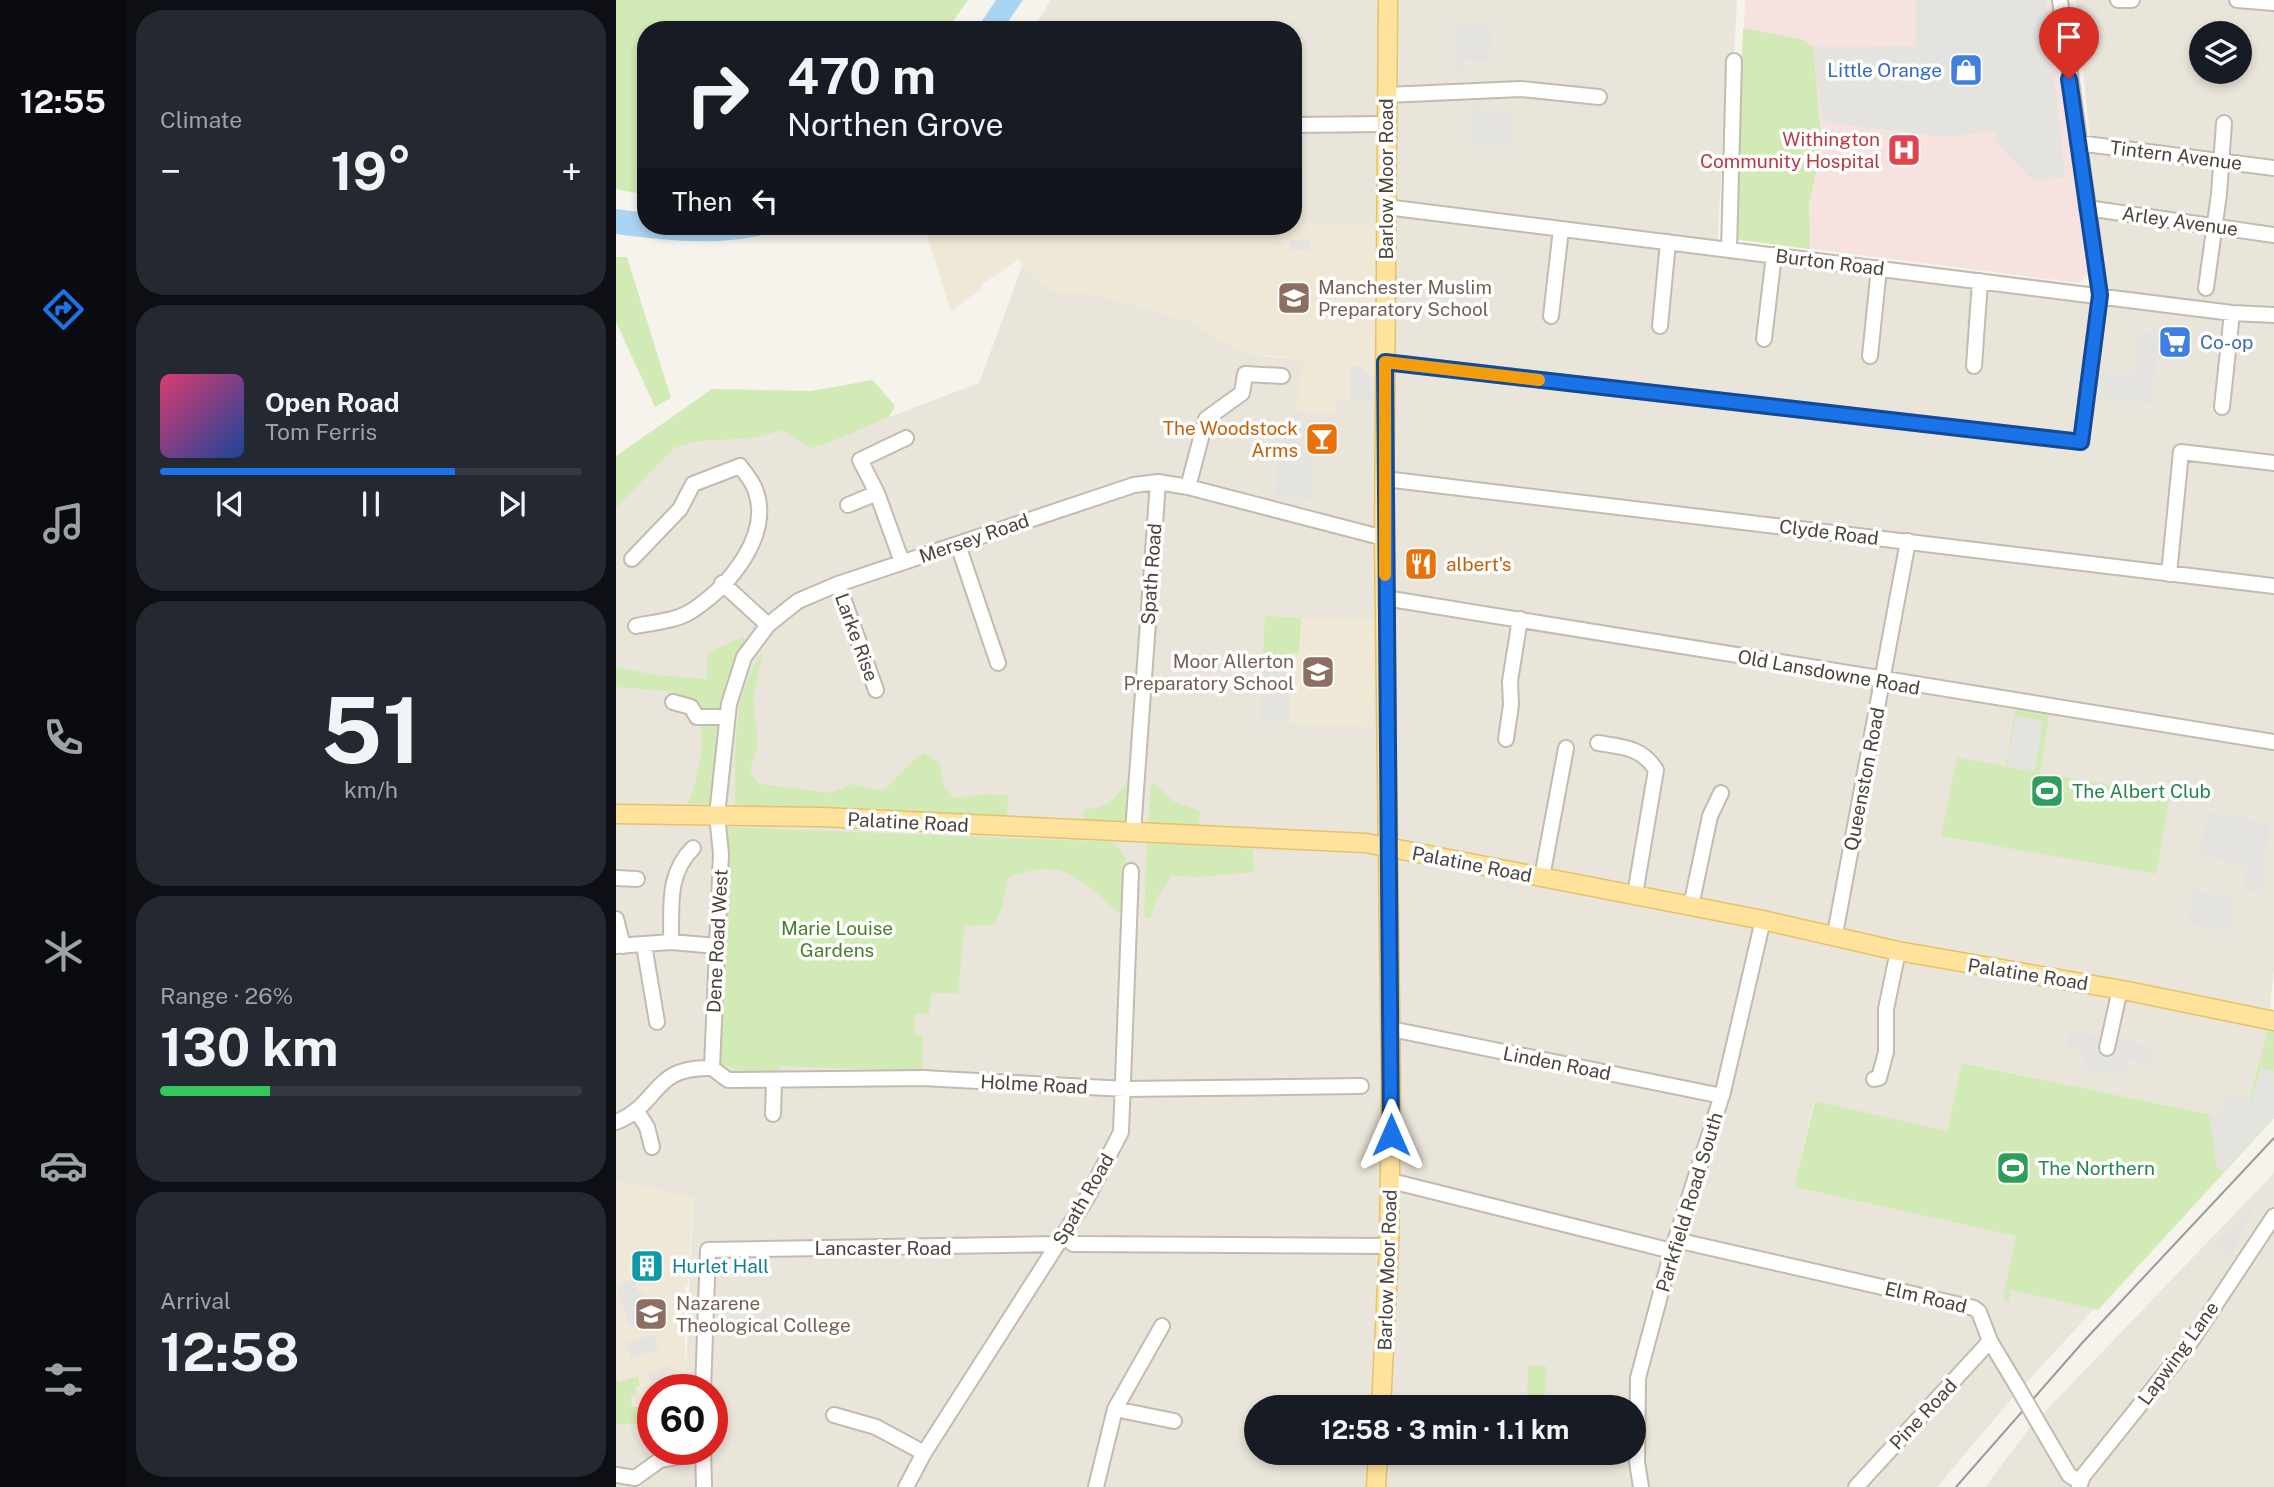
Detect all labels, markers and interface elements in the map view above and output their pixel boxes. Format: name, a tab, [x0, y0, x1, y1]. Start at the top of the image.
pin	[2039, 7, 2099, 79]
icon: arrive	[2050, 18, 2088, 56]
map controls	[2189, 21, 2252, 84]
button: layers	[2189, 21, 2252, 84]
text: 470 m	[787, 47, 936, 105]
icon: right	[672, 49, 763, 140]
shop icon: Little Orange	[1947, 51, 1985, 89]
place label: Little Orange	[1827, 59, 1942, 81]
text: 12:55	[20, 83, 106, 120]
street label: Barlow Moor Road	[1375, 98, 1397, 260]
text: Climate	[160, 106, 242, 133]
text: Northen Grove	[787, 106, 1004, 143]
place label: Withington Community Hospital	[1700, 128, 1880, 172]
hospital icon: Withington Community Hospital	[1885, 131, 1923, 169]
street label: Tintern Avenue	[2109, 136, 2243, 174]
text: 19°	[330, 141, 412, 202]
text: −	[160, 149, 181, 194]
text: +	[561, 149, 582, 194]
icon: left	[746, 182, 784, 220]
text: Then	[672, 186, 732, 217]
street label: Arley Avenue	[2121, 202, 2239, 240]
street label: Burton Road	[1774, 244, 1886, 280]
place label: Manchester Muslim Preparatory School	[1318, 276, 1492, 320]
school or university icon: Manchester Muslim Preparatory School	[1275, 279, 1313, 317]
icon: directions	[39, 285, 88, 334]
supermarket icon: Co-op	[2156, 323, 2194, 361]
place label: Co-op	[2200, 331, 2253, 353]
text: Open Road	[265, 387, 400, 418]
place label: The Woodstock Arms	[1163, 417, 1298, 461]
text: Tom Ferris	[265, 418, 377, 445]
bar icon: The Woodstock Arms	[1303, 420, 1341, 458]
icon: previous	[211, 485, 249, 523]
icon: pause	[352, 485, 390, 523]
icon: next	[493, 485, 531, 523]
icon: music	[39, 499, 88, 548]
street label: Mersey Road	[916, 509, 1032, 567]
street label: Clyde Road	[1778, 515, 1880, 549]
street label: Spath Road	[1136, 522, 1166, 626]
restaurant icon: albert's	[1402, 545, 1440, 583]
place label: albert's	[1446, 553, 1511, 575]
street label: Larke Rise	[831, 590, 883, 684]
street label: Old Lansdowne Road	[1736, 645, 1922, 699]
place label: Moor Allerton Preparatory School	[1124, 650, 1294, 694]
school or university icon: Moor Allerton Preparatory School	[1299, 653, 1337, 691]
text: 51	[321, 677, 421, 783]
street label: Queenston Road	[1839, 705, 1889, 853]
icon: phone	[39, 713, 88, 762]
sports icon: The Albert Club	[2028, 772, 2066, 810]
text: km/h	[344, 776, 398, 803]
place label: The Albert Club	[2072, 780, 2211, 802]
street label: Palatine Road	[847, 808, 969, 836]
street label: Palatine Road	[1410, 842, 1534, 886]
street label: Dene Road West	[702, 868, 732, 1014]
park label: Marie Louise Gardens	[781, 917, 893, 961]
icon: climate	[39, 927, 88, 976]
street label: Palatine Road	[1966, 954, 2090, 994]
text: Range · 26%	[160, 982, 293, 1009]
text: 130 km	[160, 1017, 339, 1078]
street label: Linden Road	[1501, 1042, 1613, 1084]
street label: Holme Road	[980, 1070, 1088, 1098]
position arrow	[1354, 1098, 1428, 1172]
street label: Parkfield Road South	[1651, 1109, 1727, 1295]
icon: car	[39, 1141, 88, 1190]
street label: Spath Road	[1048, 1149, 1118, 1249]
sports icon: The Northern	[1994, 1149, 2032, 1187]
place label: The Northern	[2038, 1157, 2155, 1179]
street label: Barlow Moor Road	[1373, 1189, 1401, 1351]
street label: Lancaster Road	[814, 1237, 952, 1259]
building icon: Hurlet Hall	[628, 1247, 666, 1285]
place label: Hurlet Hall	[672, 1255, 769, 1277]
street label: Elm Road	[1883, 1277, 1969, 1317]
text: Arrival	[160, 1287, 231, 1314]
place label: Nazarene Theological College	[676, 1292, 851, 1336]
school or university icon: Nazarene Theological College	[632, 1295, 670, 1333]
street label: Lapwing Lane	[2133, 1297, 2223, 1409]
text: 12:58	[160, 1322, 299, 1383]
icon: filters	[39, 1355, 88, 1404]
speed limit sign: 60	[637, 1374, 728, 1465]
street label: Pine Road	[1885, 1374, 1961, 1454]
text: 12:58 · 3 min · 1.1 km	[1321, 1414, 1569, 1445]

